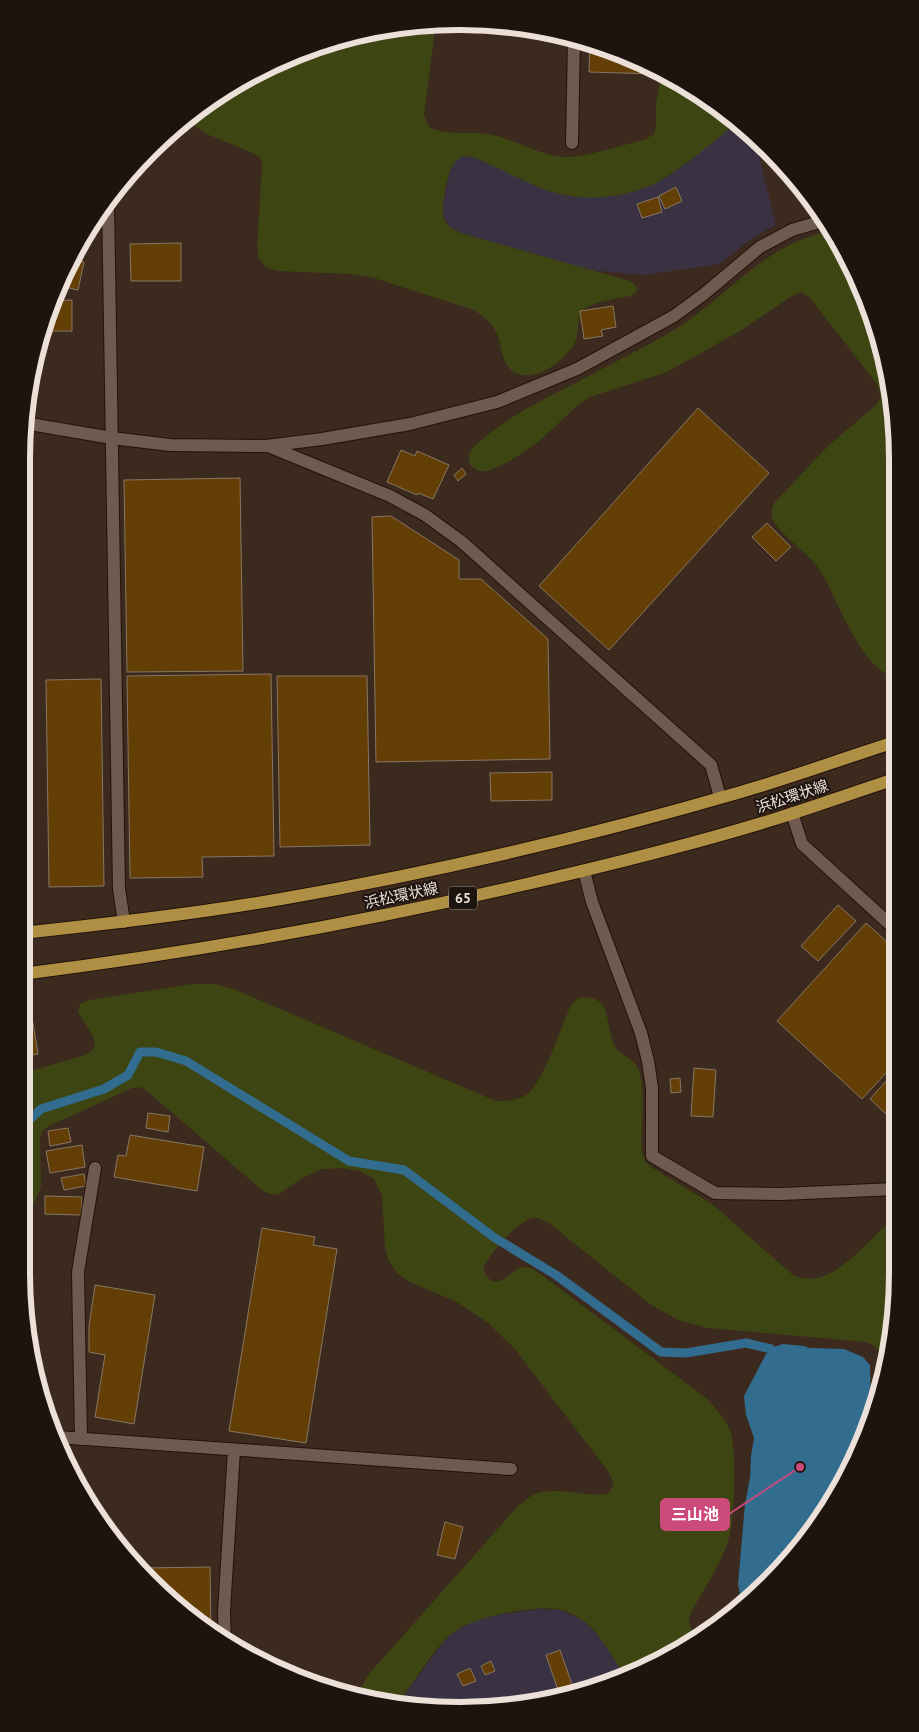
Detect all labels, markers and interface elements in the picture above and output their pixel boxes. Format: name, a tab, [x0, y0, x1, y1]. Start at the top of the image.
street label: 浜松環状線	[753, 775, 831, 817]
street label: 浜松環状線	[362, 878, 440, 912]
road number: 65	[449, 886, 477, 910]
callout: 三山池	[661, 1499, 729, 1530]
text: 三山池	[671, 1504, 719, 1524]

